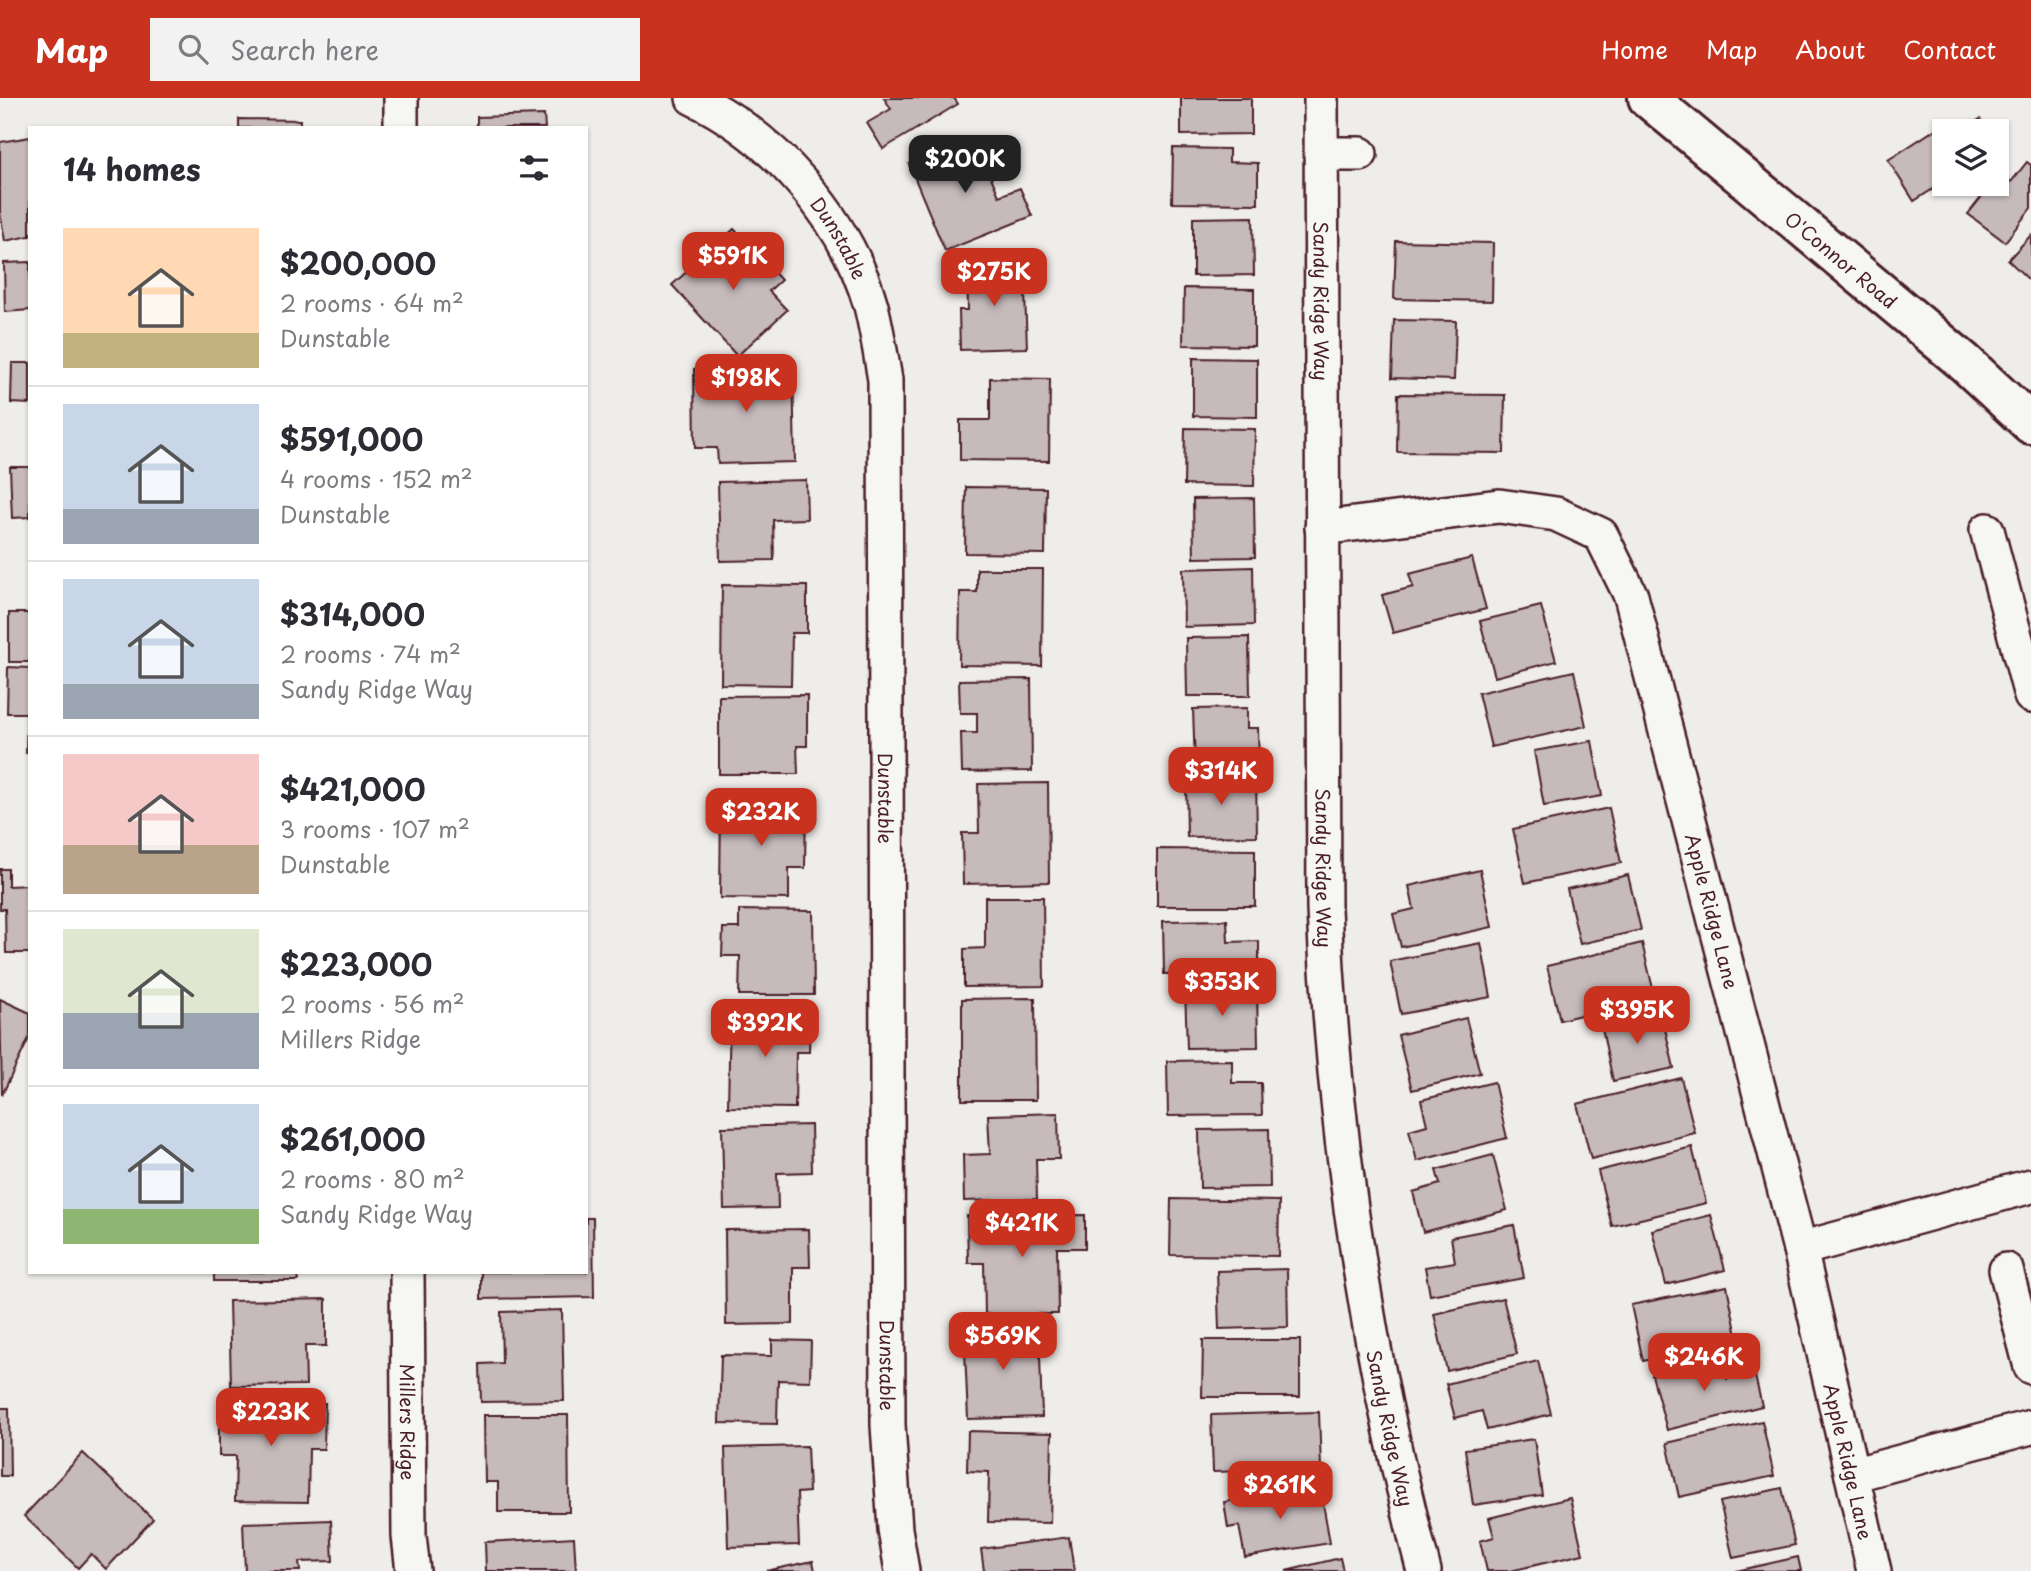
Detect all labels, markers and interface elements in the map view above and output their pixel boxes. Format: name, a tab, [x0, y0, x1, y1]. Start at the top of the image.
search box	[150, 18, 640, 81]
text: Map	[35, 24, 108, 74]
icon: search	[174, 30, 212, 68]
text: Search here	[230, 30, 379, 69]
text: Home	[1601, 31, 1668, 67]
text: Map	[1706, 31, 1757, 67]
text: About	[1795, 31, 1865, 67]
text: Contact	[1903, 31, 1996, 67]
map controls	[1932, 119, 2009, 196]
button: layers	[1932, 119, 2009, 196]
pin: $200K	[916, 136, 1014, 195]
text: $200K	[925, 140, 1005, 175]
text: 14 homes	[63, 146, 201, 191]
icon: filters	[515, 149, 553, 187]
street label: Dunstable	[805, 191, 874, 283]
street label: O'Connor Road	[1779, 204, 1904, 315]
street label: Sandy Ridge Way	[1307, 221, 1336, 381]
pin: $591K	[684, 232, 782, 292]
text: $591K	[698, 237, 768, 272]
text: $200,000	[280, 240, 436, 285]
pin: $275K	[945, 248, 1043, 308]
text: $275K	[957, 253, 1031, 288]
icon: home	[119, 256, 203, 340]
text: 2 rooms · 64 m²	[280, 285, 464, 320]
text: Dunstable	[280, 320, 390, 355]
pin: $198K	[697, 354, 795, 414]
text: $198K	[711, 359, 781, 394]
text: $591,000	[280, 416, 423, 461]
icon: home	[119, 432, 203, 516]
text: 4 rooms · 152 m²	[280, 461, 473, 496]
text: Dunstable	[280, 496, 390, 531]
text: $314,000	[280, 591, 425, 636]
icon: home	[119, 607, 203, 691]
text: 2 rooms · 74 m²	[280, 636, 461, 671]
text: Sandy Ridge Way	[280, 671, 473, 706]
pin: $314K	[1172, 748, 1270, 807]
text: $314K	[1184, 752, 1258, 787]
street label: Dunstable	[872, 753, 900, 844]
text: $421,000	[280, 766, 426, 811]
icon: home	[119, 782, 203, 866]
pin: $232K	[712, 788, 810, 848]
street label: Sandy Ridge Way	[1310, 788, 1340, 948]
text: $232K	[722, 793, 800, 828]
text: 3 rooms · 107 m²	[280, 811, 470, 846]
street label: Apple Ridge Lane	[1679, 830, 1746, 992]
text: Dunstable	[280, 846, 390, 881]
text: $223,000	[280, 941, 432, 986]
icon: home	[119, 957, 203, 1041]
pin: $353K	[1173, 958, 1271, 1018]
text: $353K	[1184, 963, 1260, 998]
text: 2 rooms · 56 m²	[280, 986, 465, 1021]
pin: $395K	[1588, 986, 1686, 1046]
text: $395K	[1600, 991, 1674, 1026]
pin: $392K	[716, 1000, 814, 1059]
text: $392K	[727, 1004, 803, 1039]
text: Millers Ridge	[280, 1021, 421, 1056]
text: $261,000	[280, 1116, 426, 1161]
icon: home	[119, 1132, 203, 1216]
text: 2 rooms · 80 m²	[280, 1161, 465, 1196]
text: Sandy Ridge Way	[280, 1196, 473, 1231]
pin: $421K	[973, 1200, 1071, 1259]
text: $421K	[985, 1204, 1059, 1239]
pin: $569K	[954, 1312, 1052, 1372]
text: $569K	[965, 1317, 1041, 1352]
street label: Dunstable	[874, 1320, 902, 1411]
pin: $246K	[1655, 1334, 1753, 1393]
text: $246K	[1664, 1338, 1744, 1373]
street label: Sandy Ridge Way	[1360, 1347, 1421, 1509]
street label: Millers Ridge	[394, 1364, 423, 1480]
street label: Apple Ridge Lane	[1817, 1380, 1880, 1542]
pin: $223K	[222, 1388, 320, 1448]
text: $223K	[232, 1393, 310, 1428]
pin: $261K	[1231, 1462, 1329, 1521]
text: $261K	[1244, 1466, 1316, 1501]

